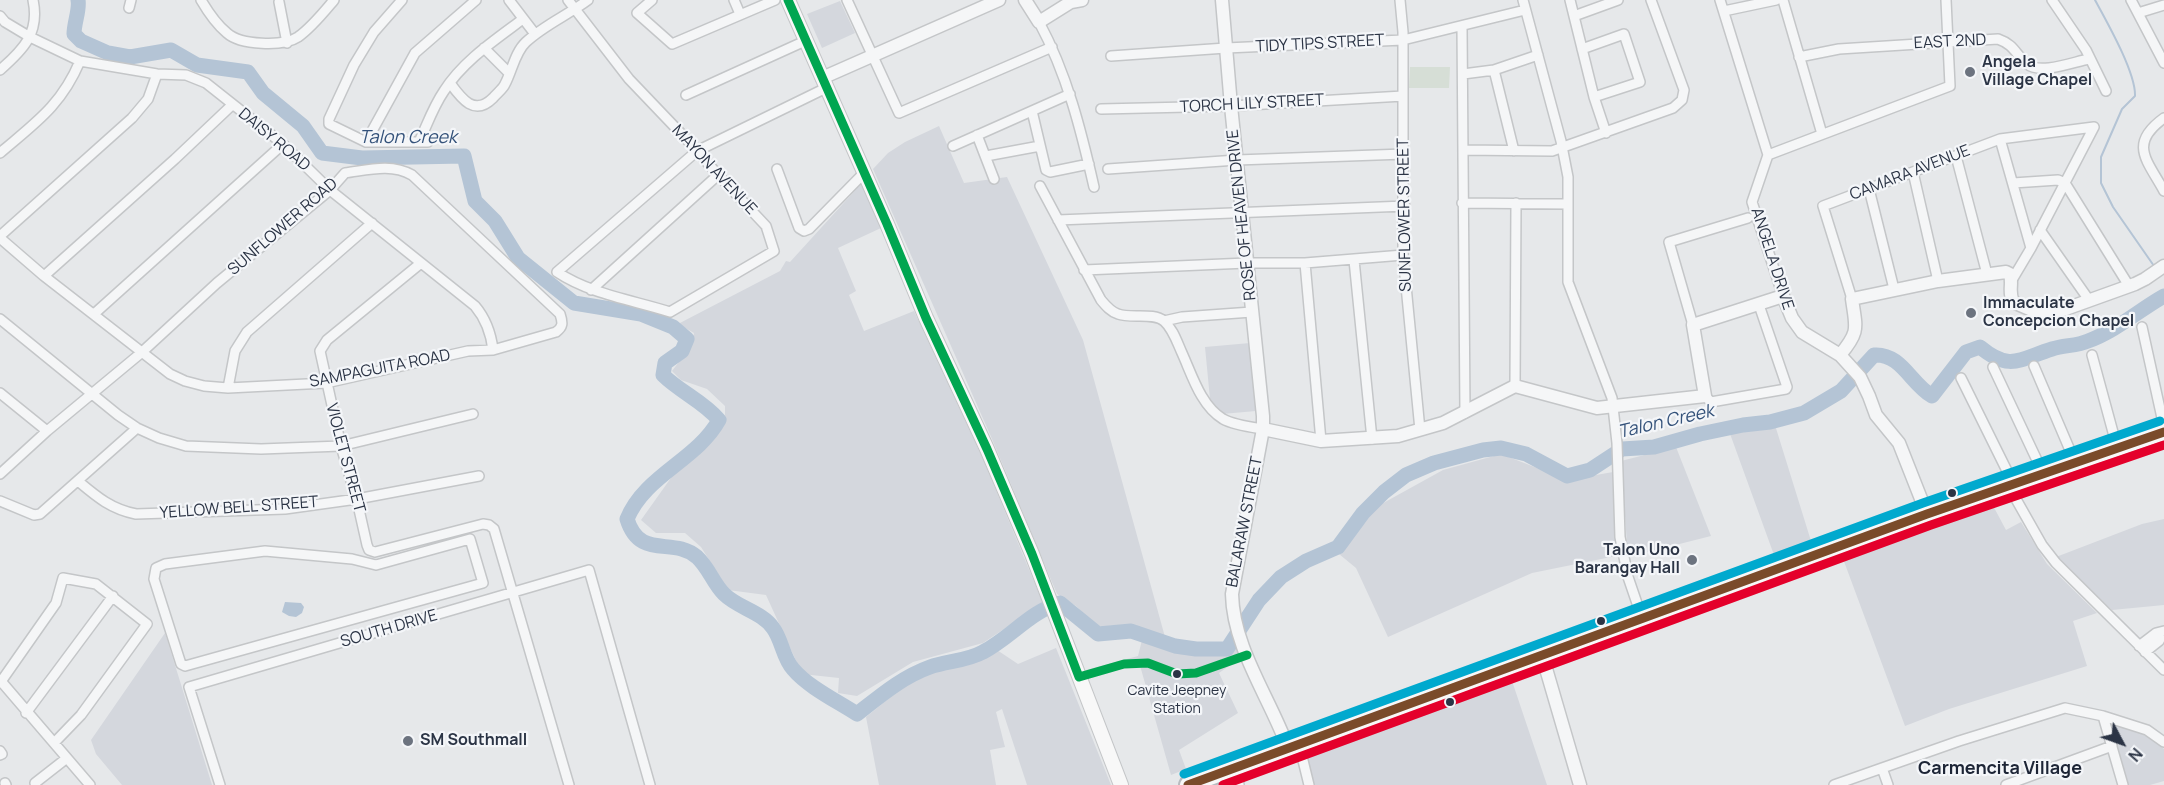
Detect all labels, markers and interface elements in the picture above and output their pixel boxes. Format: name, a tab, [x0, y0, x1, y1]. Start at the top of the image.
street label: TIDY TIPS STREET	[1255, 31, 1385, 57]
street label: EAST 2ND	[1913, 31, 1987, 53]
place label: Angela Village Chapel	[1982, 53, 2092, 91]
marker: Angela Village Chapel	[1963, 65, 1977, 79]
street label: TORCH LILY STREET	[1179, 91, 1325, 117]
street label: DAISY ROAD	[234, 104, 314, 176]
street label: MAYON AVENUE	[668, 121, 760, 219]
water label: Talon Creek	[359, 127, 457, 149]
street label: ROSE OF HEAVEN DRIVE	[1223, 128, 1261, 302]
street label: SUNFLOWER STREET	[1394, 138, 1416, 292]
street label: CAMARA AVENUE	[1847, 141, 1973, 205]
street label: SUNFLOWER ROAD	[224, 174, 342, 280]
street label: ANGELA DRIVE	[1746, 205, 1798, 313]
place label: Immaculate Concepcion Chapel	[1983, 294, 2134, 332]
marker: Immaculate Concepcion Chapel	[1964, 306, 1978, 320]
street label: SAMPAGUITA ROAD	[308, 346, 452, 392]
water label: Talon Creek	[1616, 400, 1716, 444]
street label: VIOLET STREET	[321, 401, 369, 515]
street label: BALARAW STREET	[1223, 455, 1267, 589]
unlabelled marker	[1946, 487, 1958, 499]
street label: YELLOW BELL STREET	[159, 493, 319, 523]
place label: Talon Uno Barangay Hall	[1575, 541, 1680, 579]
marker: Talon Uno Barangay Hall	[1685, 553, 1699, 567]
street label: SOUTH DRIVE	[338, 606, 440, 652]
unlabelled marker	[1595, 615, 1607, 627]
marker: Cavite Jeepney Station	[1171, 668, 1183, 680]
place label: Cavite Jeepney Station	[1128, 683, 1226, 716]
unlabelled marker	[1444, 696, 1456, 708]
north arrow	[2092, 713, 2152, 773]
place label: SM Southmall	[420, 731, 527, 751]
marker: SM Southmall	[401, 734, 415, 748]
text: N	[2124, 743, 2148, 766]
district label: Carmencita Village	[1918, 758, 2082, 780]

